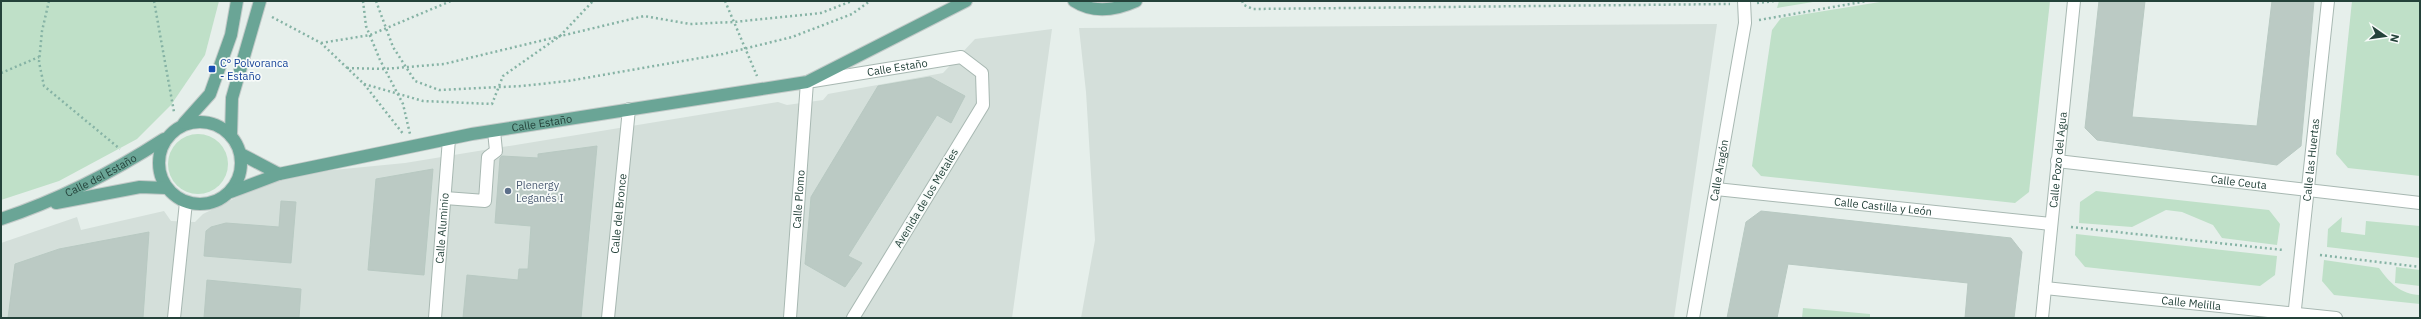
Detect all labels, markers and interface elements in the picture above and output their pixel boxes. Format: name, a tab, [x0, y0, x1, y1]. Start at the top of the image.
north arrow	[2365, 16, 2405, 56]
text: N	[2387, 33, 2402, 44]
place label: Cº Polvoranca - Estaño	[220, 56, 288, 83]
street label: Calle Estaño	[866, 56, 929, 79]
marker: Cº Polvoranca - Estaño	[207, 64, 217, 74]
street label: Calle Pozo del Agua	[2046, 111, 2070, 209]
street label: Calle Estaño	[510, 112, 573, 135]
street label: Calle las Huertas	[2300, 118, 2322, 202]
street label: Calle Aragón	[1707, 138, 1731, 202]
street label: Avenida de los Metales	[891, 146, 961, 250]
street label: Calle del Estaño	[63, 151, 139, 200]
street label: Calle Plomo	[789, 169, 808, 229]
street label: Calle Ceuta	[2210, 172, 2268, 192]
street label: Calle del Bronce	[608, 173, 629, 254]
place label: Plenergy Leganés I	[516, 178, 564, 205]
marker: Plenergy Leganés I	[503, 186, 513, 196]
street label: Calle Aluminio	[432, 192, 452, 264]
street label: Calle Castilla y León	[1833, 194, 1933, 219]
street label: Calle Melilla	[2161, 293, 2222, 313]

